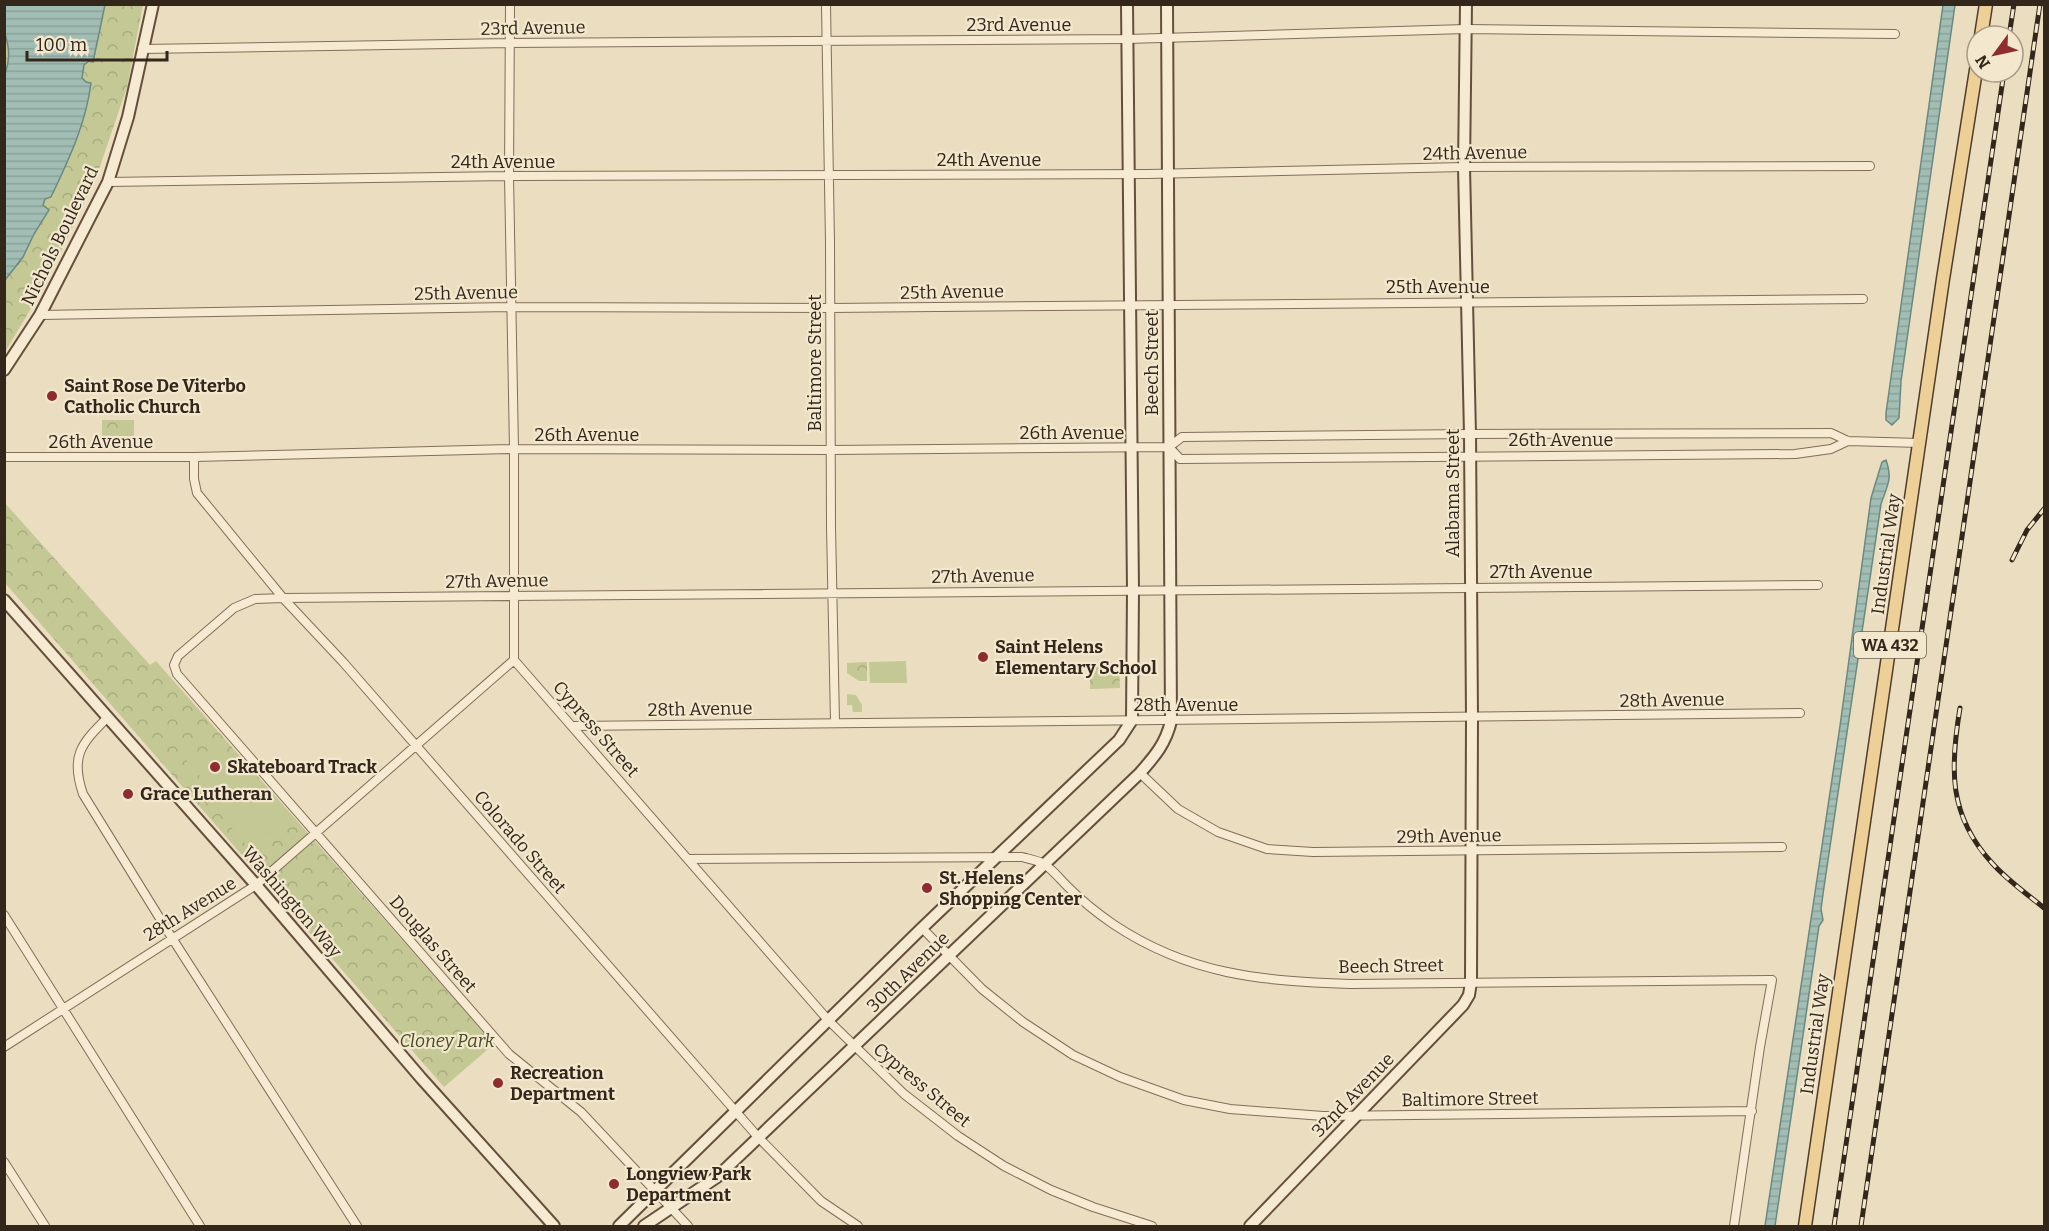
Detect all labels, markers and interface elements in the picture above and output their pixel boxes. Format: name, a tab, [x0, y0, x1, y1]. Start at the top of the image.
street label: 23rd Avenue	[967, 14, 1071, 36]
street label: 23rd Avenue	[480, 16, 586, 40]
scale bar	[27, 24, 166, 62]
north arrow	[1965, 24, 2025, 84]
text: 100 m	[36, 34, 87, 56]
text: N	[1972, 52, 1994, 72]
street label: 24th Avenue	[1422, 141, 1528, 165]
street label: 24th Avenue	[937, 149, 1041, 171]
street label: 24th Avenue	[451, 151, 555, 173]
street label: Nichols Boulevard	[17, 162, 103, 309]
street label: 25th Avenue	[1386, 276, 1490, 298]
street label: 25th Avenue	[900, 280, 1004, 304]
street label: 25th Avenue	[414, 281, 518, 305]
street label: Baltimore Street	[804, 294, 826, 432]
street label: Beech Street	[1141, 310, 1163, 416]
place label: Saint Rose De Viterbo Catholic Church	[64, 375, 246, 418]
marker: Saint Rose De Viterbo Catholic Church	[45, 389, 59, 403]
street label: 26th Avenue	[1020, 422, 1124, 444]
street label: 26th Avenue	[535, 424, 639, 446]
street label: Alabama Street	[1442, 428, 1464, 558]
street label: 26th Avenue	[1509, 429, 1613, 451]
street label: 26th Avenue	[49, 431, 153, 453]
street label: Industrial Way	[1867, 492, 1905, 616]
street label: 27th Avenue	[1489, 561, 1593, 583]
street label: 27th Avenue	[931, 564, 1035, 588]
street label: 27th Avenue	[445, 569, 549, 593]
road number: WA 432	[1854, 632, 1926, 658]
place label: Saint Helens Elementary School	[995, 636, 1157, 679]
marker: Saint Helens Elementary School	[976, 650, 990, 664]
street label: Cypress Street	[548, 676, 644, 782]
street label: 28th Avenue	[1619, 688, 1725, 712]
street label: 28th Avenue	[1134, 694, 1238, 716]
street label: 28th Avenue	[647, 697, 753, 721]
place label: Skateboard Track	[227, 756, 377, 778]
marker: Skateboard Track	[208, 760, 222, 774]
place label: Grace Lutheran	[140, 783, 273, 805]
street label: Colorado Street	[469, 786, 571, 899]
marker: Grace Lutheran	[121, 787, 135, 801]
street label: 29th Avenue	[1396, 824, 1502, 848]
street label: Washington Way	[238, 842, 347, 963]
place label: St. Helens Shopping Center	[939, 867, 1083, 910]
street label: 28th Avenue	[140, 872, 240, 946]
marker: St. Helens Shopping Center	[920, 881, 934, 895]
street label: Douglas Street	[385, 891, 482, 998]
street label: 30th Avenue	[862, 927, 954, 1017]
street label: Beech Street	[1338, 954, 1444, 978]
street label: Industrial Way	[1796, 972, 1834, 1096]
park label: Cloney Park	[399, 1030, 495, 1052]
street label: Cypress Street	[869, 1038, 976, 1132]
street label: 32nd Avenue	[1307, 1048, 1399, 1142]
place label: Recreation Department	[510, 1062, 615, 1105]
marker: Recreation Department	[491, 1076, 505, 1090]
street label: Baltimore Street	[1401, 1087, 1539, 1111]
place label: Longview Park Department	[626, 1163, 751, 1206]
marker: Longview Park Department	[607, 1177, 621, 1191]

